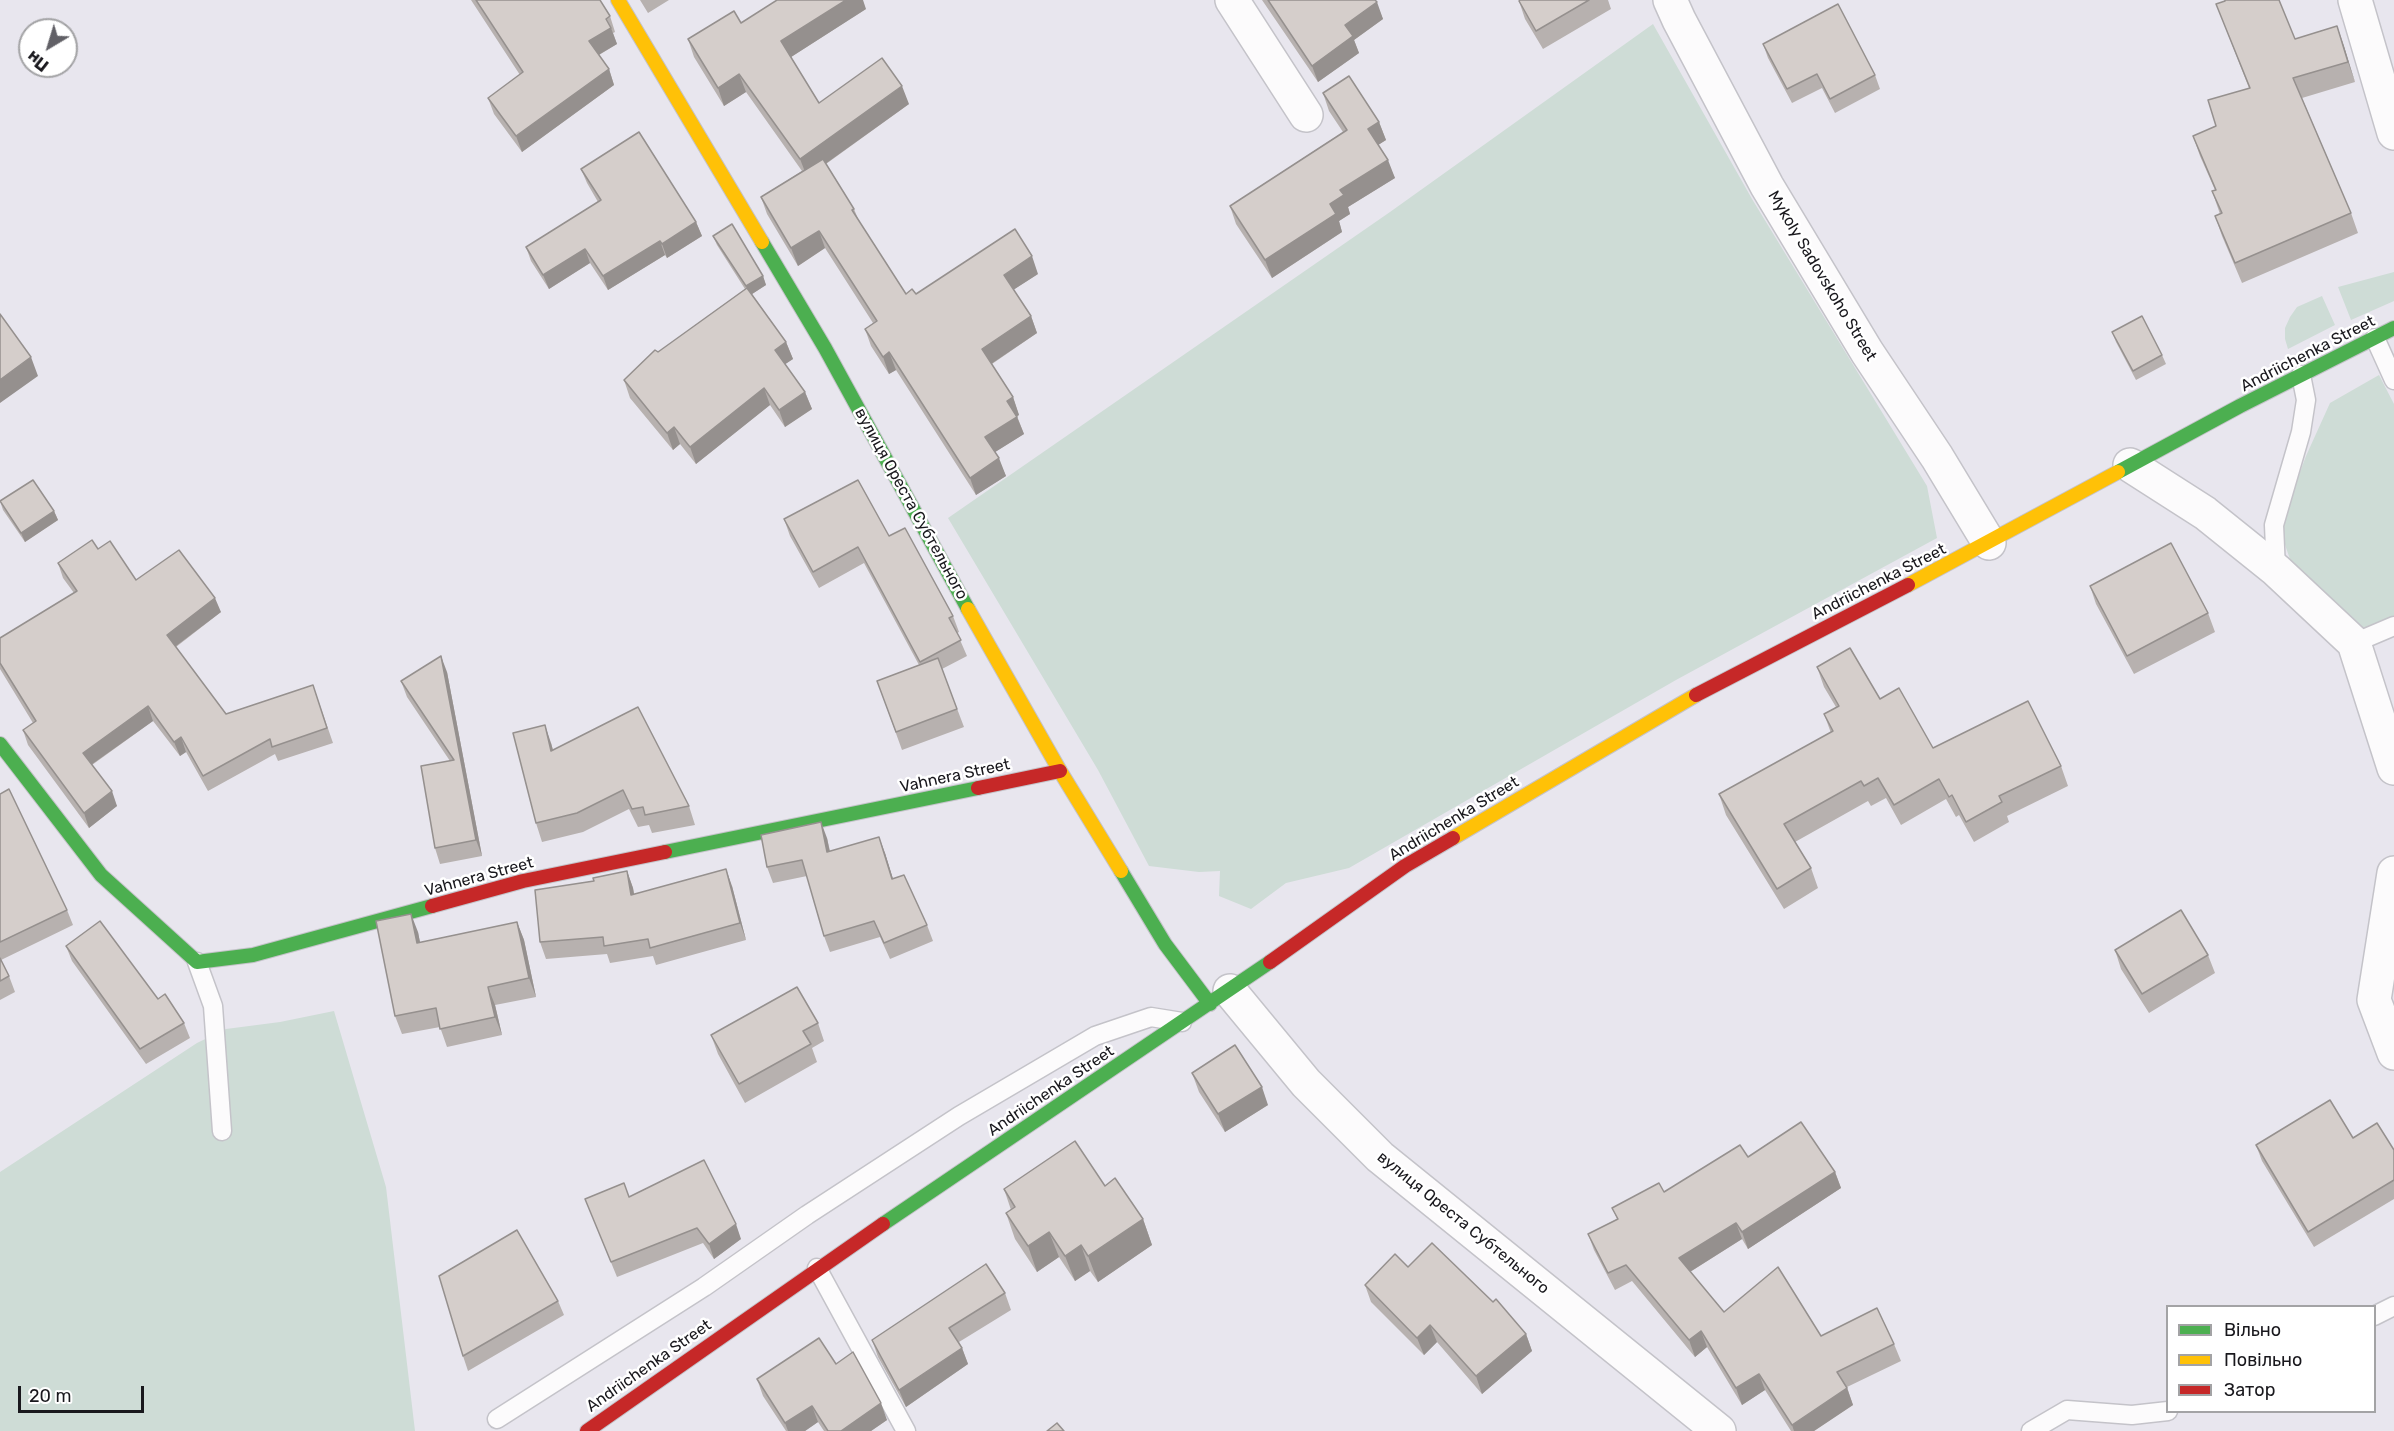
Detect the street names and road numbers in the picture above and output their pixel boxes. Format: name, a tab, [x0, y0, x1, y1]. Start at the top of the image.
street label: Mykoly Sadovskoho Street	[1763, 187, 1881, 365]
street label: Andriichenka Street	[2238, 312, 2378, 396]
street label: вулиця Ореста Субтельного	[850, 405, 972, 603]
street label: Andriichenka Street	[1809, 540, 1949, 624]
street label: Vahnera Street	[898, 755, 1012, 797]
street label: Andriichenka Street	[1386, 773, 1522, 865]
street label: Vahnera Street	[423, 853, 535, 901]
street label: Andriichenka Street	[984, 1042, 1118, 1140]
street label: вулиця Ореста Субтельного	[1373, 1148, 1553, 1298]
street label: Andriichenka Street	[583, 1316, 715, 1416]

